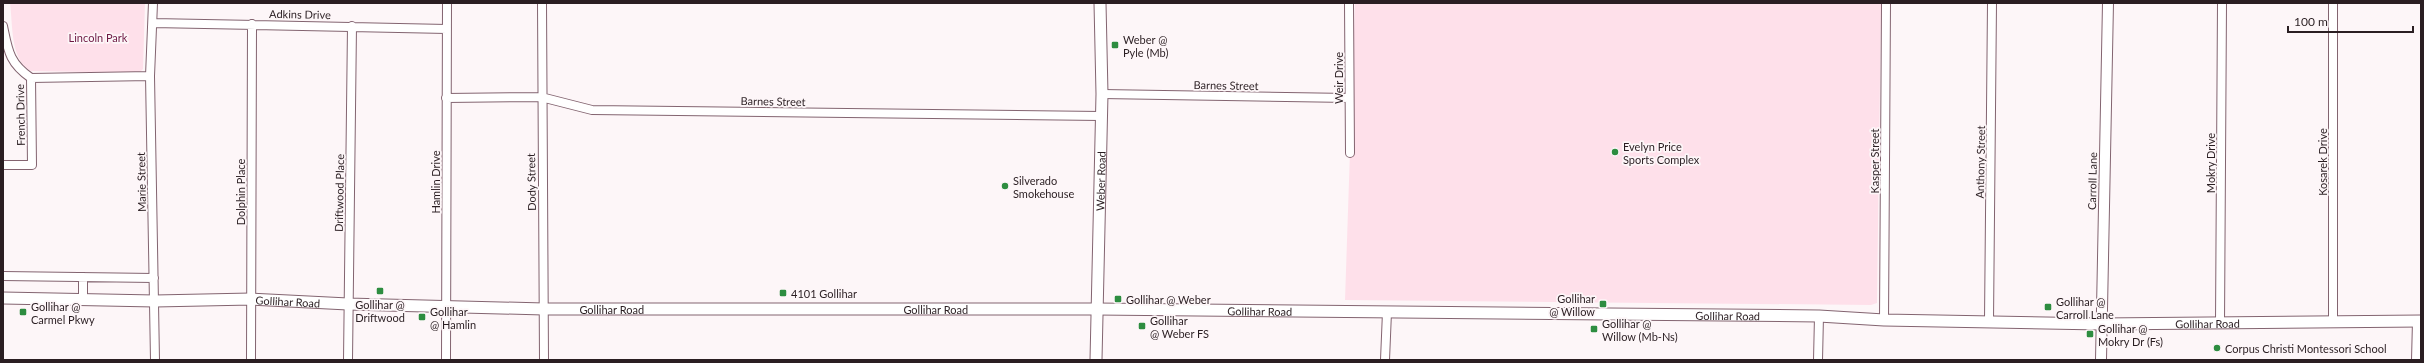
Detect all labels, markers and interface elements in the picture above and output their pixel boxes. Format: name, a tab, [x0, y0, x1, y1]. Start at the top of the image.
street label: Adkins Drive	[269, 7, 331, 21]
scale bar	[2288, 8, 2413, 34]
text: 100 m	[2294, 14, 2328, 29]
park label: Lincoln Park	[69, 31, 128, 44]
place label: Weber @ Pyle (Mb)	[1123, 33, 1168, 59]
marker: Weber @ Pyle (Mb)	[1110, 40, 1120, 50]
street label: Weir Drive	[1332, 52, 1345, 104]
street label: Barnes Street	[1193, 78, 1259, 92]
street label: French Drive	[13, 84, 27, 146]
street label: Barnes Street	[740, 94, 806, 108]
street label: Anthony Street	[1973, 125, 1987, 199]
street label: Kasper Street	[1868, 128, 1881, 194]
street label: Kosarek Drive	[2316, 128, 2329, 196]
street label: Mokry Drive	[2204, 133, 2217, 193]
place label: Evelyn Price Sports Complex	[1623, 140, 1700, 166]
marker: Evelyn Price Sports Complex	[1610, 147, 1620, 157]
street label: Hamlin Drive	[429, 150, 442, 214]
street label: Weber Road	[1093, 151, 1107, 211]
street label: Marie Street	[134, 152, 148, 212]
street label: Carroll Lane	[2085, 152, 2099, 210]
street label: Dody Street	[524, 153, 538, 211]
street label: Driftwood Place	[332, 154, 346, 232]
street label: Dolphin Place	[234, 159, 247, 225]
place label: Silverado Smokehouse	[1013, 174, 1074, 200]
marker: Silverado Smokehouse	[1000, 181, 1010, 191]
marker: Gollihar @ Driftwood	[375, 286, 385, 296]
place label: 4101 Gollihar	[791, 287, 857, 300]
marker: 4101 Gollihar	[778, 288, 788, 298]
place label: Gollihar @ Willow	[1549, 292, 1595, 318]
street label: Gollihar Road	[255, 293, 321, 309]
place label: Gollihar @ Weber	[1126, 293, 1211, 306]
marker: Gollihar @ Weber	[1113, 294, 1123, 304]
place label: Gollihar @ Carroll Lane	[2056, 295, 2114, 321]
place label: Gollihar @ Driftwood	[355, 298, 405, 324]
marker: Gollihar @ Willow	[1598, 299, 1608, 309]
place label: Gollihar @ Carmel Pkwy	[31, 300, 95, 326]
marker: Gollihar @ Carroll Lane	[2043, 302, 2053, 312]
street label: Gollihar Road	[579, 303, 644, 316]
street label: Gollihar Road	[903, 303, 968, 316]
street label: Gollihar Road	[1227, 304, 1292, 317]
place label: Gollihar @ Hamlin	[430, 305, 476, 331]
marker: Gollihar @ Carmel Pkwy	[18, 307, 28, 317]
street label: Gollihar Road	[1695, 308, 1760, 322]
marker: Gollihar @ Hamlin	[417, 312, 427, 322]
place label: Gollihar @ Weber FS	[1150, 314, 1209, 340]
street label: Gollihar Road	[2175, 316, 2240, 330]
place label: Gollihar @ Willow (Mb-Ns)	[1602, 317, 1678, 343]
marker: Gollihar @ Weber FS	[1137, 321, 1147, 331]
place label: Gollihar @ Mokry Dr (Fs)	[2098, 322, 2163, 348]
marker: Gollihar @ Willow (Mb-Ns)	[1589, 324, 1599, 334]
marker: Gollihar @ Mokry Dr (Fs)	[2085, 329, 2095, 339]
place label: Corpus Christi Montessori School	[2225, 342, 2387, 355]
marker: Corpus Christi Montessori School	[2212, 343, 2222, 353]

